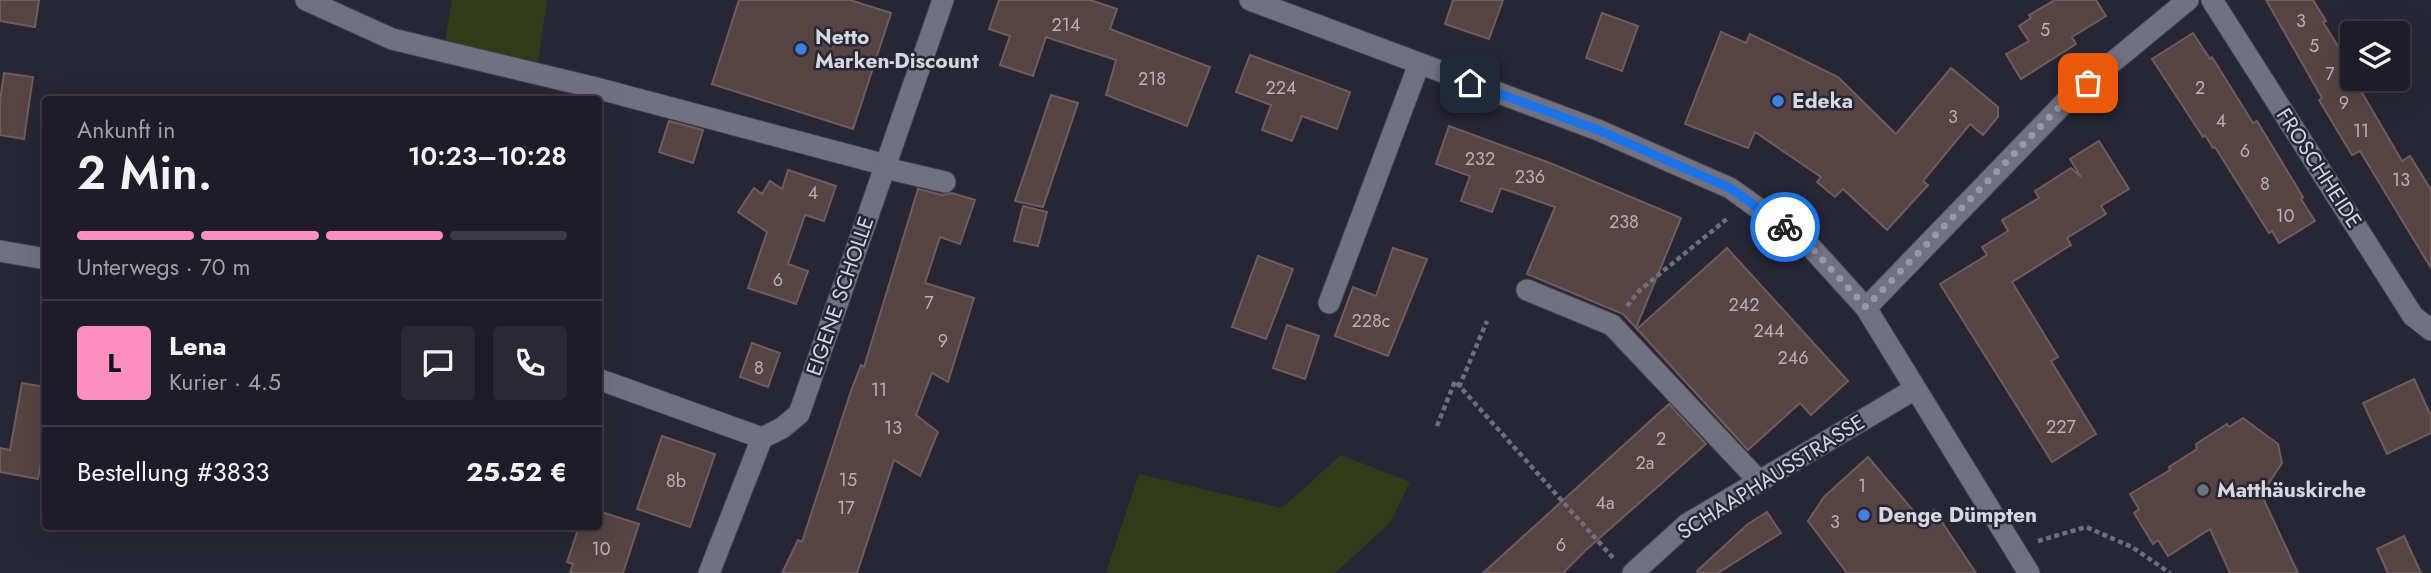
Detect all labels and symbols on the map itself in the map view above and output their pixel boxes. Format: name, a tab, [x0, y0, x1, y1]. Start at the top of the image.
house number: 3	[2296, 8, 2306, 34]
house number: 214	[1052, 12, 1080, 38]
house number: 5	[2040, 17, 2050, 43]
place label: Netto Marken-Discount	[815, 22, 979, 76]
house number: 5	[2309, 33, 2319, 59]
marker: Netto Marken-Discount	[793, 41, 809, 57]
pin	[1440, 53, 1500, 113]
pin	[2058, 53, 2118, 113]
house number: 7	[2325, 61, 2335, 87]
house number: 218	[1138, 66, 1166, 92]
house number: 224	[1266, 75, 1296, 101]
house number: 2	[2195, 75, 2205, 101]
place label: Edeka	[1792, 86, 1853, 116]
house number: 9	[2339, 90, 2349, 116]
marker: Edeka	[1770, 93, 1786, 109]
street label: FROSCHHEIDE	[2269, 102, 2369, 234]
house number: 3	[1948, 104, 1958, 130]
house number: 4	[2216, 108, 2226, 134]
house number: 11	[2353, 118, 2369, 144]
house number: 6	[2240, 138, 2250, 164]
house number: 232	[1465, 146, 1495, 172]
house number: 236	[1515, 164, 1545, 190]
house number: 13	[2392, 167, 2410, 193]
house number: 8	[2260, 171, 2270, 197]
house number: 4	[808, 180, 818, 206]
courier	[1750, 192, 1820, 262]
house number: 10	[2276, 203, 2295, 229]
house number: 238	[1609, 209, 1639, 235]
street label: EIGENE SCHOLLE	[799, 212, 881, 380]
house number: 6	[773, 267, 783, 293]
house number: 7	[924, 290, 934, 316]
house number: 242	[1729, 292, 1759, 318]
house number: 228c	[1352, 308, 1390, 334]
house number: 244	[1753, 318, 1785, 344]
house number: 9	[938, 328, 948, 354]
house number: 246	[1777, 345, 1809, 371]
house number: 8	[754, 355, 764, 381]
house number: 11	[871, 377, 887, 403]
street label: SCHAAPHAUSSTRASSE	[1672, 407, 1870, 547]
house number: 227	[2046, 414, 2077, 440]
house number: 13	[884, 415, 902, 441]
house number: 2	[1656, 426, 1666, 452]
house number: 2a	[1636, 450, 1654, 476]
house number: 15	[839, 467, 857, 493]
house number: 8b	[666, 468, 686, 494]
house number: 1	[1858, 473, 1866, 499]
place label: Matthäuskirche	[2217, 475, 2366, 505]
marker: Matthäuskirche	[2195, 482, 2211, 498]
house number: 4a	[1595, 490, 1615, 516]
house number: 17	[837, 495, 855, 521]
place label: Denge Dümpten	[1878, 500, 2037, 530]
marker: Denge Dümpten	[1856, 507, 1872, 523]
house number: 3	[1830, 509, 1840, 535]
house number: 6	[1556, 532, 1566, 558]
house number: 10	[592, 536, 611, 562]

